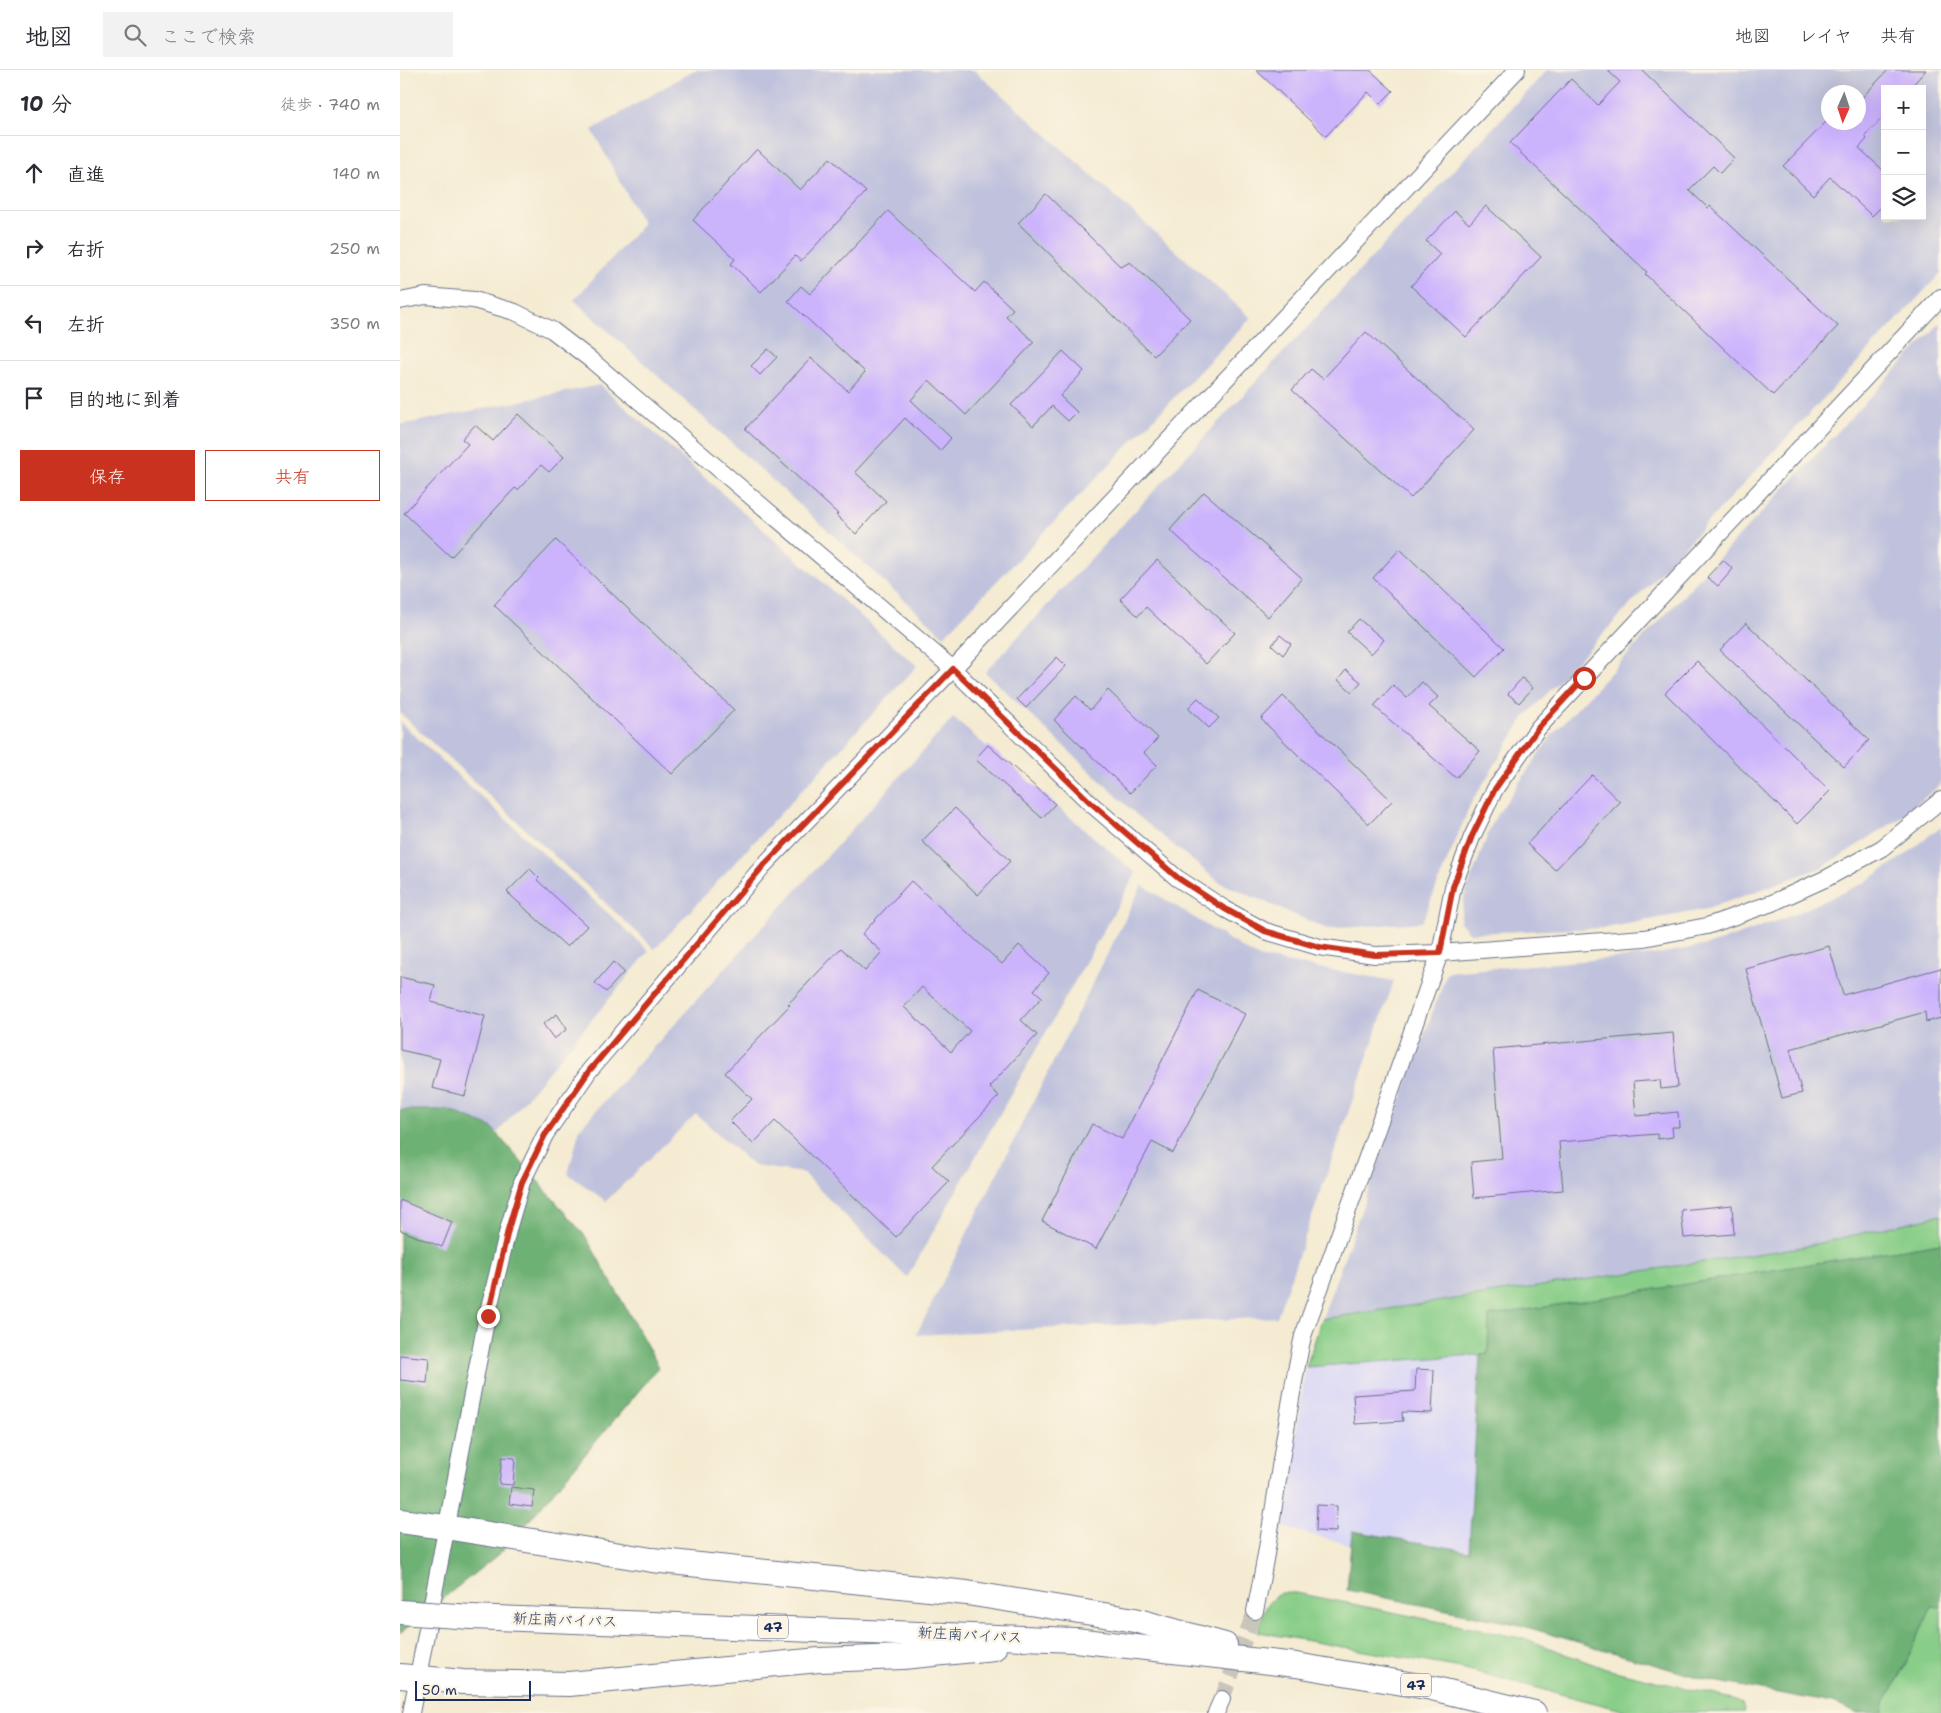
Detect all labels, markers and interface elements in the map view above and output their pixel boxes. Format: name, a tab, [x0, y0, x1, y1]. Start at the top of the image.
search box	[103, 12, 453, 57]
text: 地図	[25, 21, 73, 53]
icon: search	[121, 21, 149, 49]
text: ここで検索	[161, 24, 256, 49]
text: 地図	[1735, 24, 1771, 48]
text: レイヤ	[1799, 24, 1852, 48]
text: 共有	[1880, 24, 1916, 48]
north arrow	[1821, 85, 1866, 130]
map controls	[1881, 85, 1926, 220]
button: +	[1881, 85, 1926, 130]
text: 10 分	[20, 90, 72, 118]
text: 徒歩 · 740 m	[281, 94, 380, 115]
button: −	[1881, 130, 1926, 175]
icon: ahead	[20, 159, 48, 187]
text: 直進	[67, 162, 105, 187]
text: 140 m	[333, 163, 380, 184]
button: layers	[1881, 175, 1926, 220]
icon: right	[20, 234, 48, 262]
text: 右折	[67, 237, 105, 262]
text: 250 m	[329, 238, 380, 259]
icon: left	[20, 309, 48, 337]
text: 左折	[67, 312, 105, 337]
text: 350 m	[329, 313, 380, 334]
icon: arrive	[20, 384, 48, 412]
text: 目的地に到着	[67, 387, 181, 412]
button: 保存	[20, 450, 195, 501]
button: 共有	[205, 450, 380, 501]
route start	[1573, 667, 1596, 690]
route end	[477, 1305, 500, 1328]
street label: 新庄南バイパス	[512, 1608, 618, 1632]
road number: 47	[758, 1615, 788, 1638]
street label: 新庄南バイパス	[917, 1622, 1023, 1648]
road number: 47	[1401, 1674, 1431, 1696]
scale bar	[415, 1678, 531, 1701]
text: 50 m	[422, 1681, 457, 1699]

